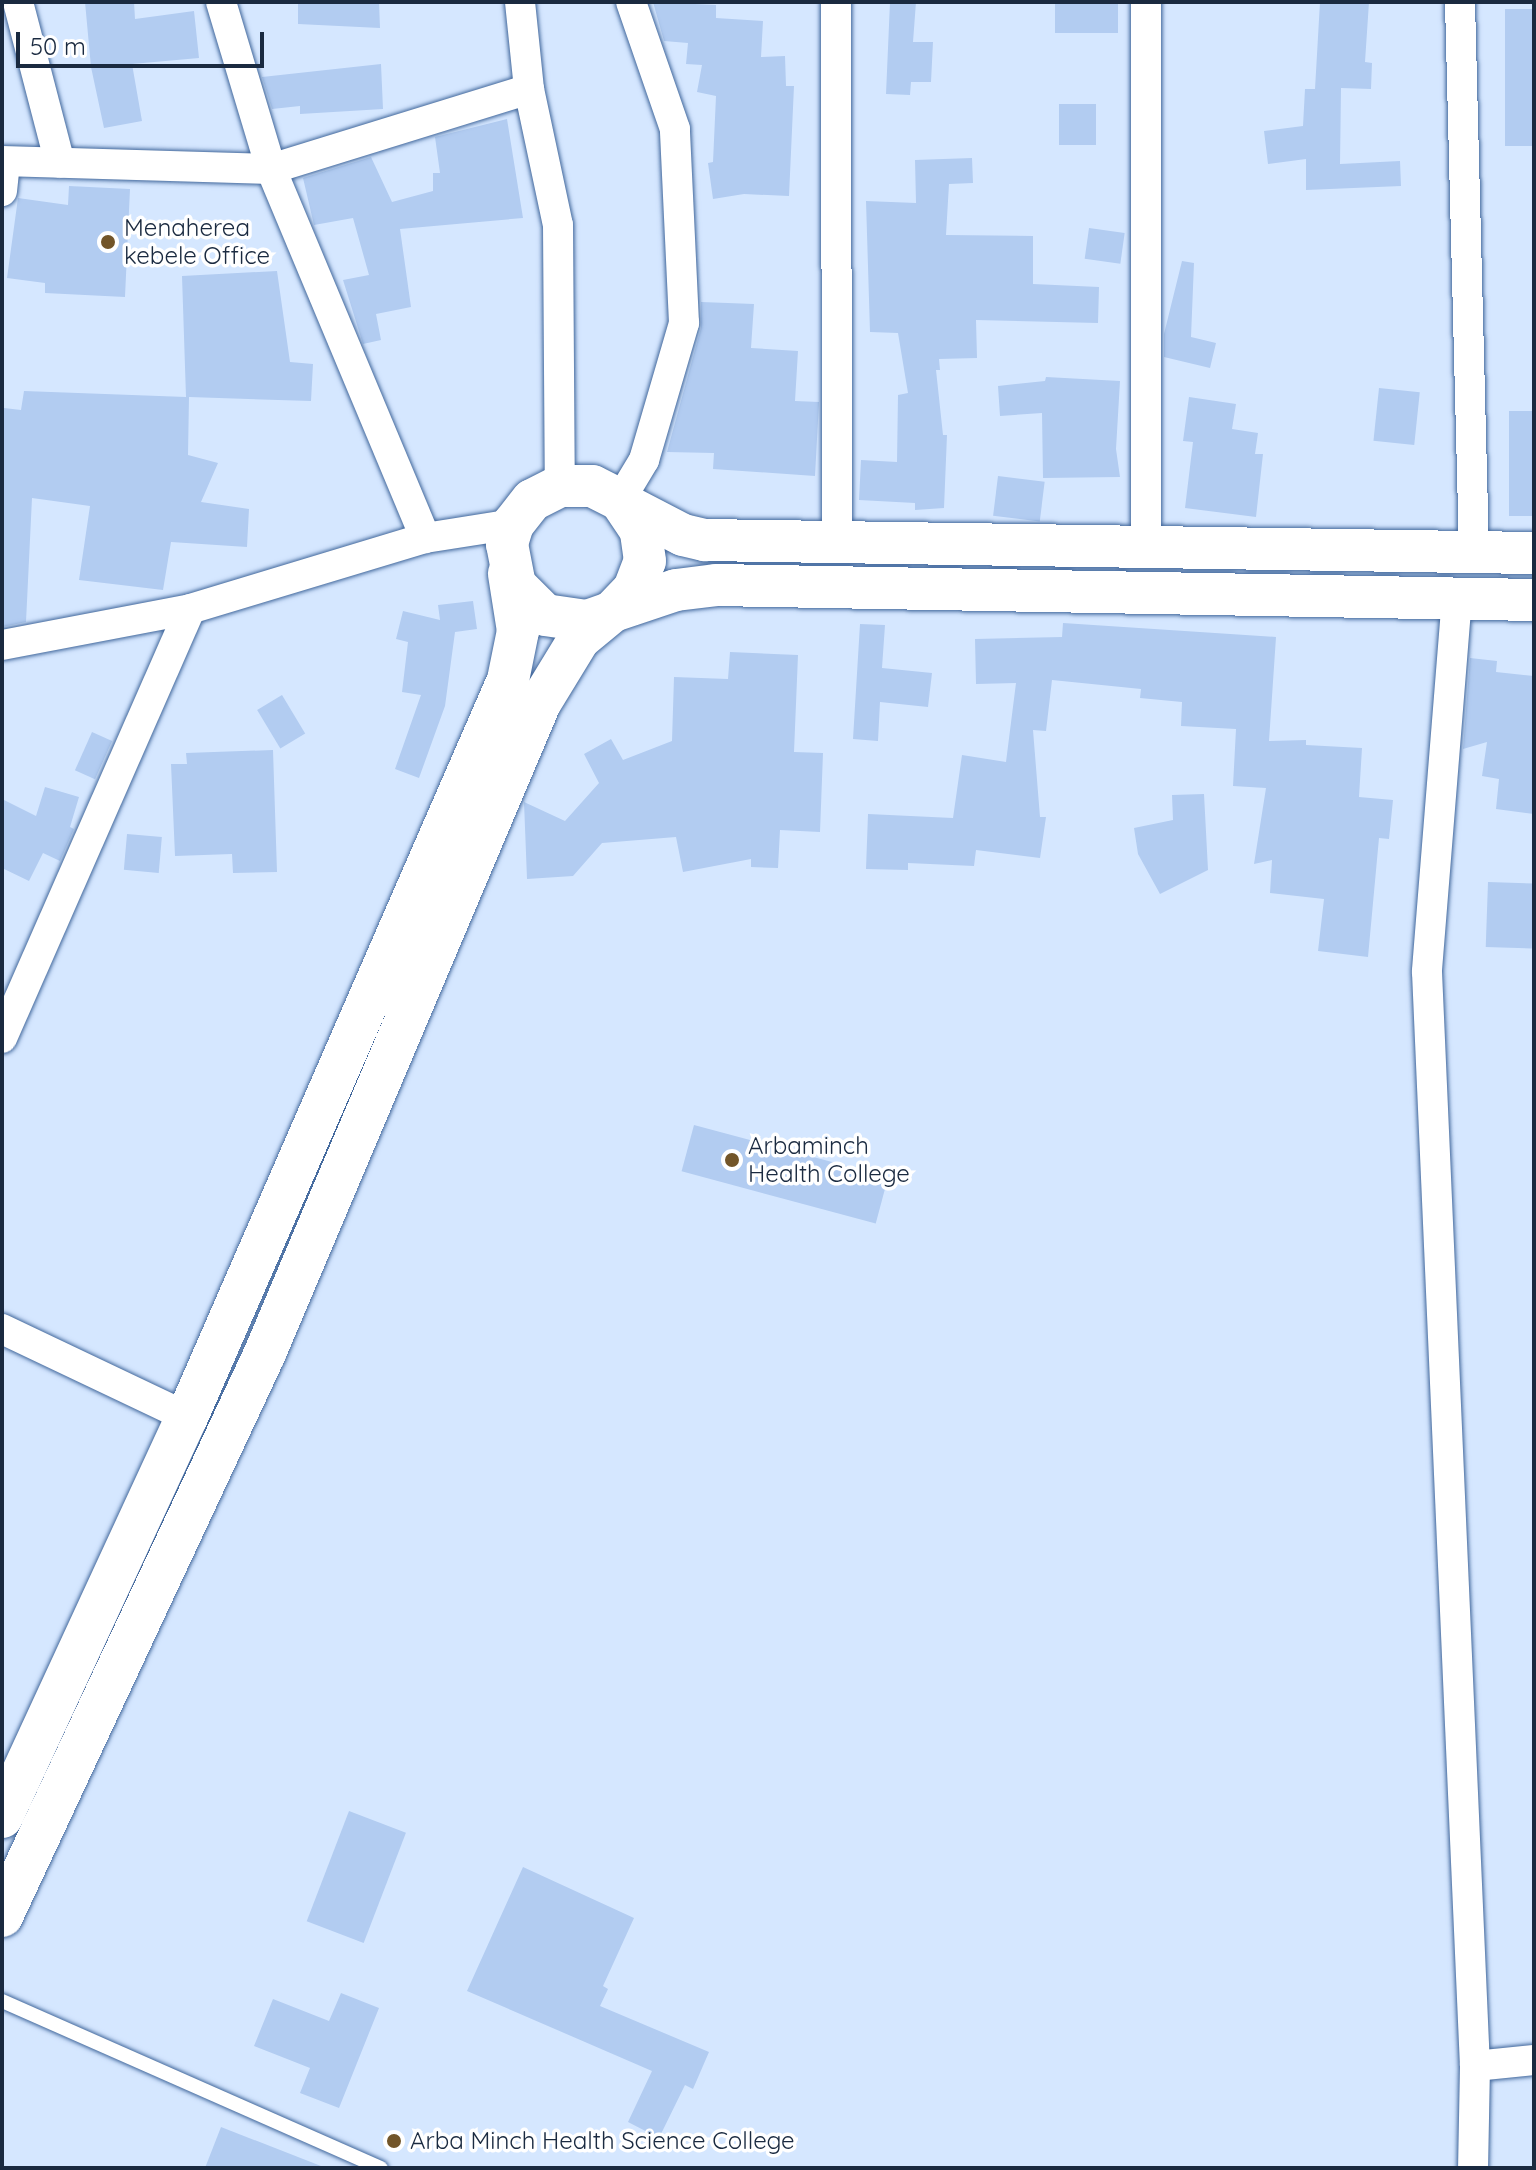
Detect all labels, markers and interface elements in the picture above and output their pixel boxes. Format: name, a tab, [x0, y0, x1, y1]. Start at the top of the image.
scale bar	[20, 16, 268, 66]
text: 50 m	[30, 31, 86, 61]
place label: Menaherea kebele Office	[124, 214, 270, 270]
marker: Menaherea kebele Office	[99, 233, 117, 251]
place label: Arbaminch Health College	[748, 1132, 910, 1188]
marker: Arbaminch Health College	[723, 1151, 741, 1169]
place label: Arba Minch Health Science College	[410, 2127, 795, 2155]
marker: Arba Minch Health Science College	[385, 2132, 403, 2150]

